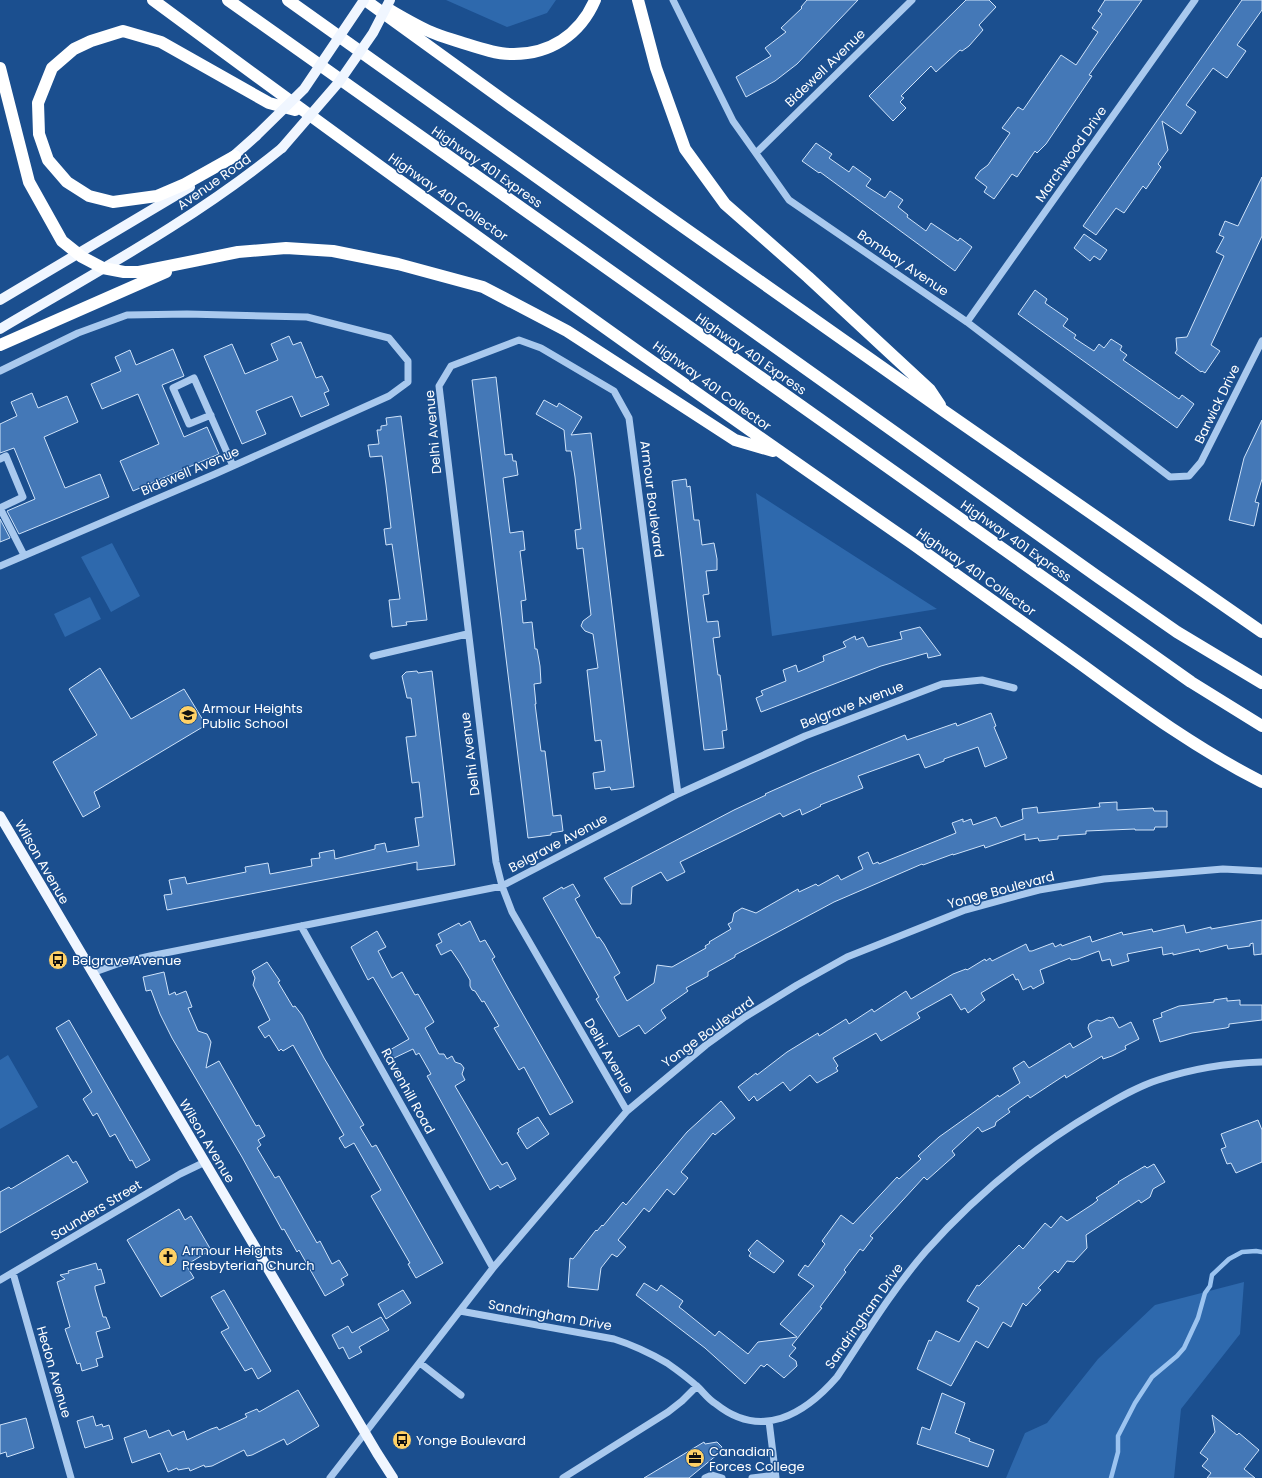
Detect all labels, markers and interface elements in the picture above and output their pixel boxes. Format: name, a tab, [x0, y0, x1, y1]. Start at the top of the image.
street label: Bidewell Avenue	[780, 25, 870, 111]
street label: Marchwood Drive	[1031, 102, 1111, 206]
street label: Highway 401 Express	[428, 121, 547, 213]
street label: Highway 401 Collector	[384, 148, 512, 246]
street label: Avenue Road	[173, 150, 255, 214]
street label: Bombay Avenue	[853, 225, 953, 301]
street label: Highway 401 Express	[692, 308, 811, 400]
street label: Highway 401 Collector	[649, 337, 775, 436]
street label: Barwick Drive	[1190, 361, 1244, 447]
street label: Delhi Avenue	[420, 389, 446, 475]
street label: Armour Boulevard	[635, 440, 669, 558]
street label: Bidewell Avenue	[138, 442, 242, 500]
street label: Highway 401 Express	[957, 495, 1076, 587]
street label: Highway 401 Collector	[912, 523, 1040, 621]
street label: Belgrave Avenue	[798, 677, 906, 733]
place label: Armour Heights Public School	[202, 699, 303, 733]
school or university icon: Armour Heights Public School	[177, 704, 199, 726]
street label: Delhi Avenue	[455, 711, 485, 797]
street label: Belgrave Avenue	[505, 809, 611, 877]
street label: Wilson Avenue	[10, 816, 74, 908]
street label: Yonge Boulevard	[945, 867, 1057, 913]
bus stop icon: Belgrave Avenue	[47, 949, 69, 971]
place label: Belgrave Avenue	[72, 951, 181, 970]
street label: Yonge Boulevard	[658, 992, 758, 1072]
street label: Delhi Avenue	[580, 1015, 638, 1097]
street label: Ravenhill Road	[377, 1045, 439, 1137]
street label: Wilson Avenue	[174, 1095, 240, 1187]
street label: Saunders Street	[47, 1175, 145, 1245]
place label: Armour Heights Presbyterian Church	[182, 1241, 314, 1275]
church icon: Armour Heights Presbyterian Church	[157, 1246, 179, 1268]
street label: Sandringham Drive	[820, 1259, 908, 1373]
street label: Sandringham Drive	[487, 1295, 613, 1335]
street label: Hedon Avenue	[32, 1324, 76, 1420]
bus stop icon: Yonge Boulevard	[391, 1429, 413, 1451]
place label: Yonge Boulevard	[416, 1431, 526, 1450]
place label: Canadian Forces College	[709, 1442, 805, 1476]
office icon: Canadian Forces College	[684, 1447, 706, 1469]

